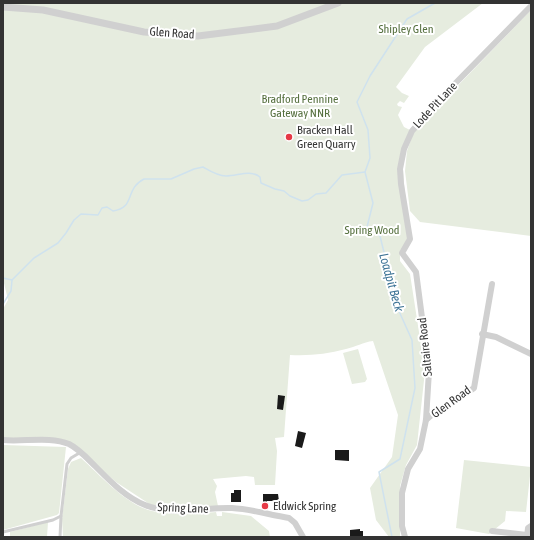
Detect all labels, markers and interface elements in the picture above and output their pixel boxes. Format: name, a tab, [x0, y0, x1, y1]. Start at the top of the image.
park label: Shipley Glen	[379, 22, 433, 36]
street label: Glen Road	[149, 24, 195, 42]
street label: Lode Pit Lane	[410, 79, 460, 131]
park label: Bradford Pennine Gateway NNR	[262, 92, 338, 120]
place label: Bracken Hall Green Quarry	[297, 123, 356, 151]
marker: Bracken Hall Green Quarry	[284, 132, 294, 142]
park label: Spring Wood	[345, 223, 399, 237]
water label: Loadpit Beck	[376, 251, 407, 313]
street label: Saltaire Road	[415, 317, 435, 377]
street label: Glen Road	[429, 383, 473, 421]
place label: Eldwick Spring	[273, 499, 337, 513]
street label: Spring Lane	[157, 500, 209, 516]
marker: Eldwick Spring	[260, 501, 270, 511]

